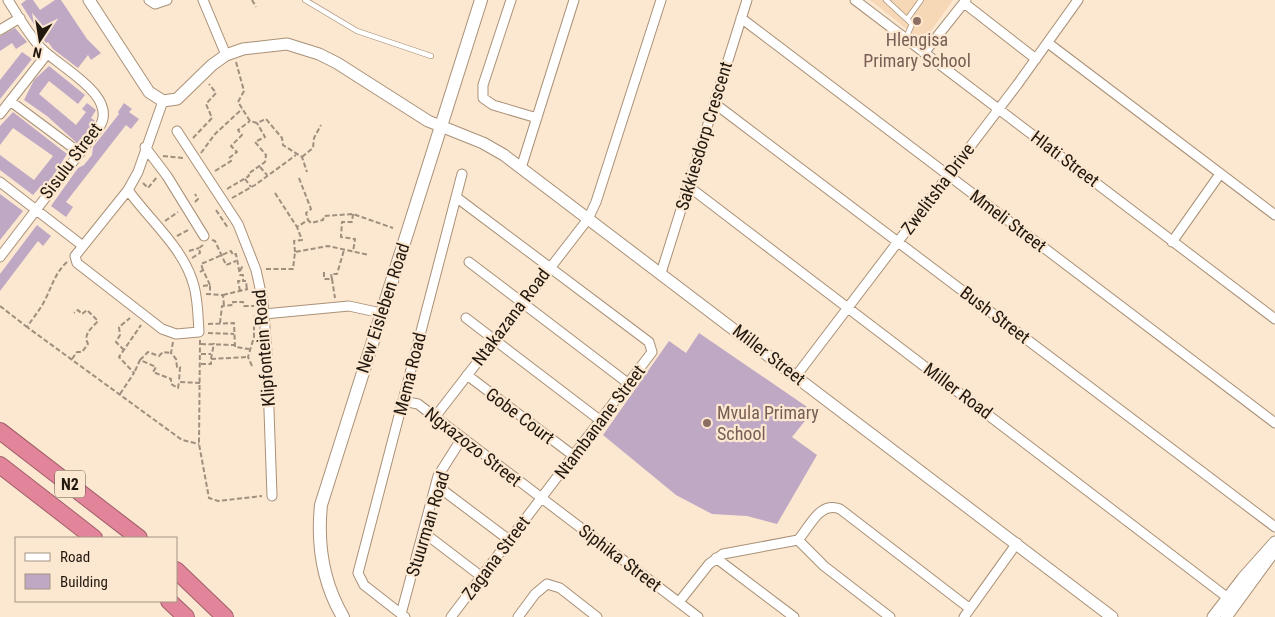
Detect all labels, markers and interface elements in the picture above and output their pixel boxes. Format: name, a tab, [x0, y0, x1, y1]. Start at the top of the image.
north arrow	[15, 15, 65, 65]
marker: Hlengisa Primary School	[911, 15, 923, 27]
place label: Hlengisa Primary School	[863, 29, 971, 71]
text: N	[31, 44, 43, 61]
street label: Sakkiesdorp Crescent	[671, 59, 736, 213]
street label: Sisulu Street	[35, 119, 106, 203]
street label: Hlati Street	[1027, 126, 1103, 191]
street label: Zwelitsha Drive	[897, 139, 979, 238]
street label: Mmeli Street	[966, 185, 1051, 256]
street label: New Eisleben Road	[352, 240, 413, 376]
street label: Ntakazana Road	[467, 264, 554, 369]
street label: Bush Street	[956, 282, 1034, 348]
street label: Klipfontein Road	[248, 289, 279, 407]
street label: Miller Street	[729, 320, 810, 389]
street label: Mema Road	[389, 330, 430, 417]
street label: Miller Road	[920, 358, 997, 423]
street label: Ntambanane Street	[550, 361, 649, 483]
street label: Gobe Court	[482, 383, 559, 448]
place label: Mvula Primary School	[717, 402, 819, 444]
street label: Ngxazozo Street	[421, 403, 526, 491]
marker: Mvula Primary School	[701, 417, 713, 429]
street label: Stuurman Road	[402, 469, 453, 579]
road number: N2	[55, 470, 85, 498]
street label: Zagana Street	[457, 512, 534, 604]
street label: Siphika Street	[575, 520, 666, 596]
legend	[15, 537, 178, 602]
text: Road	[60, 548, 90, 566]
text: Building	[60, 573, 108, 591]

